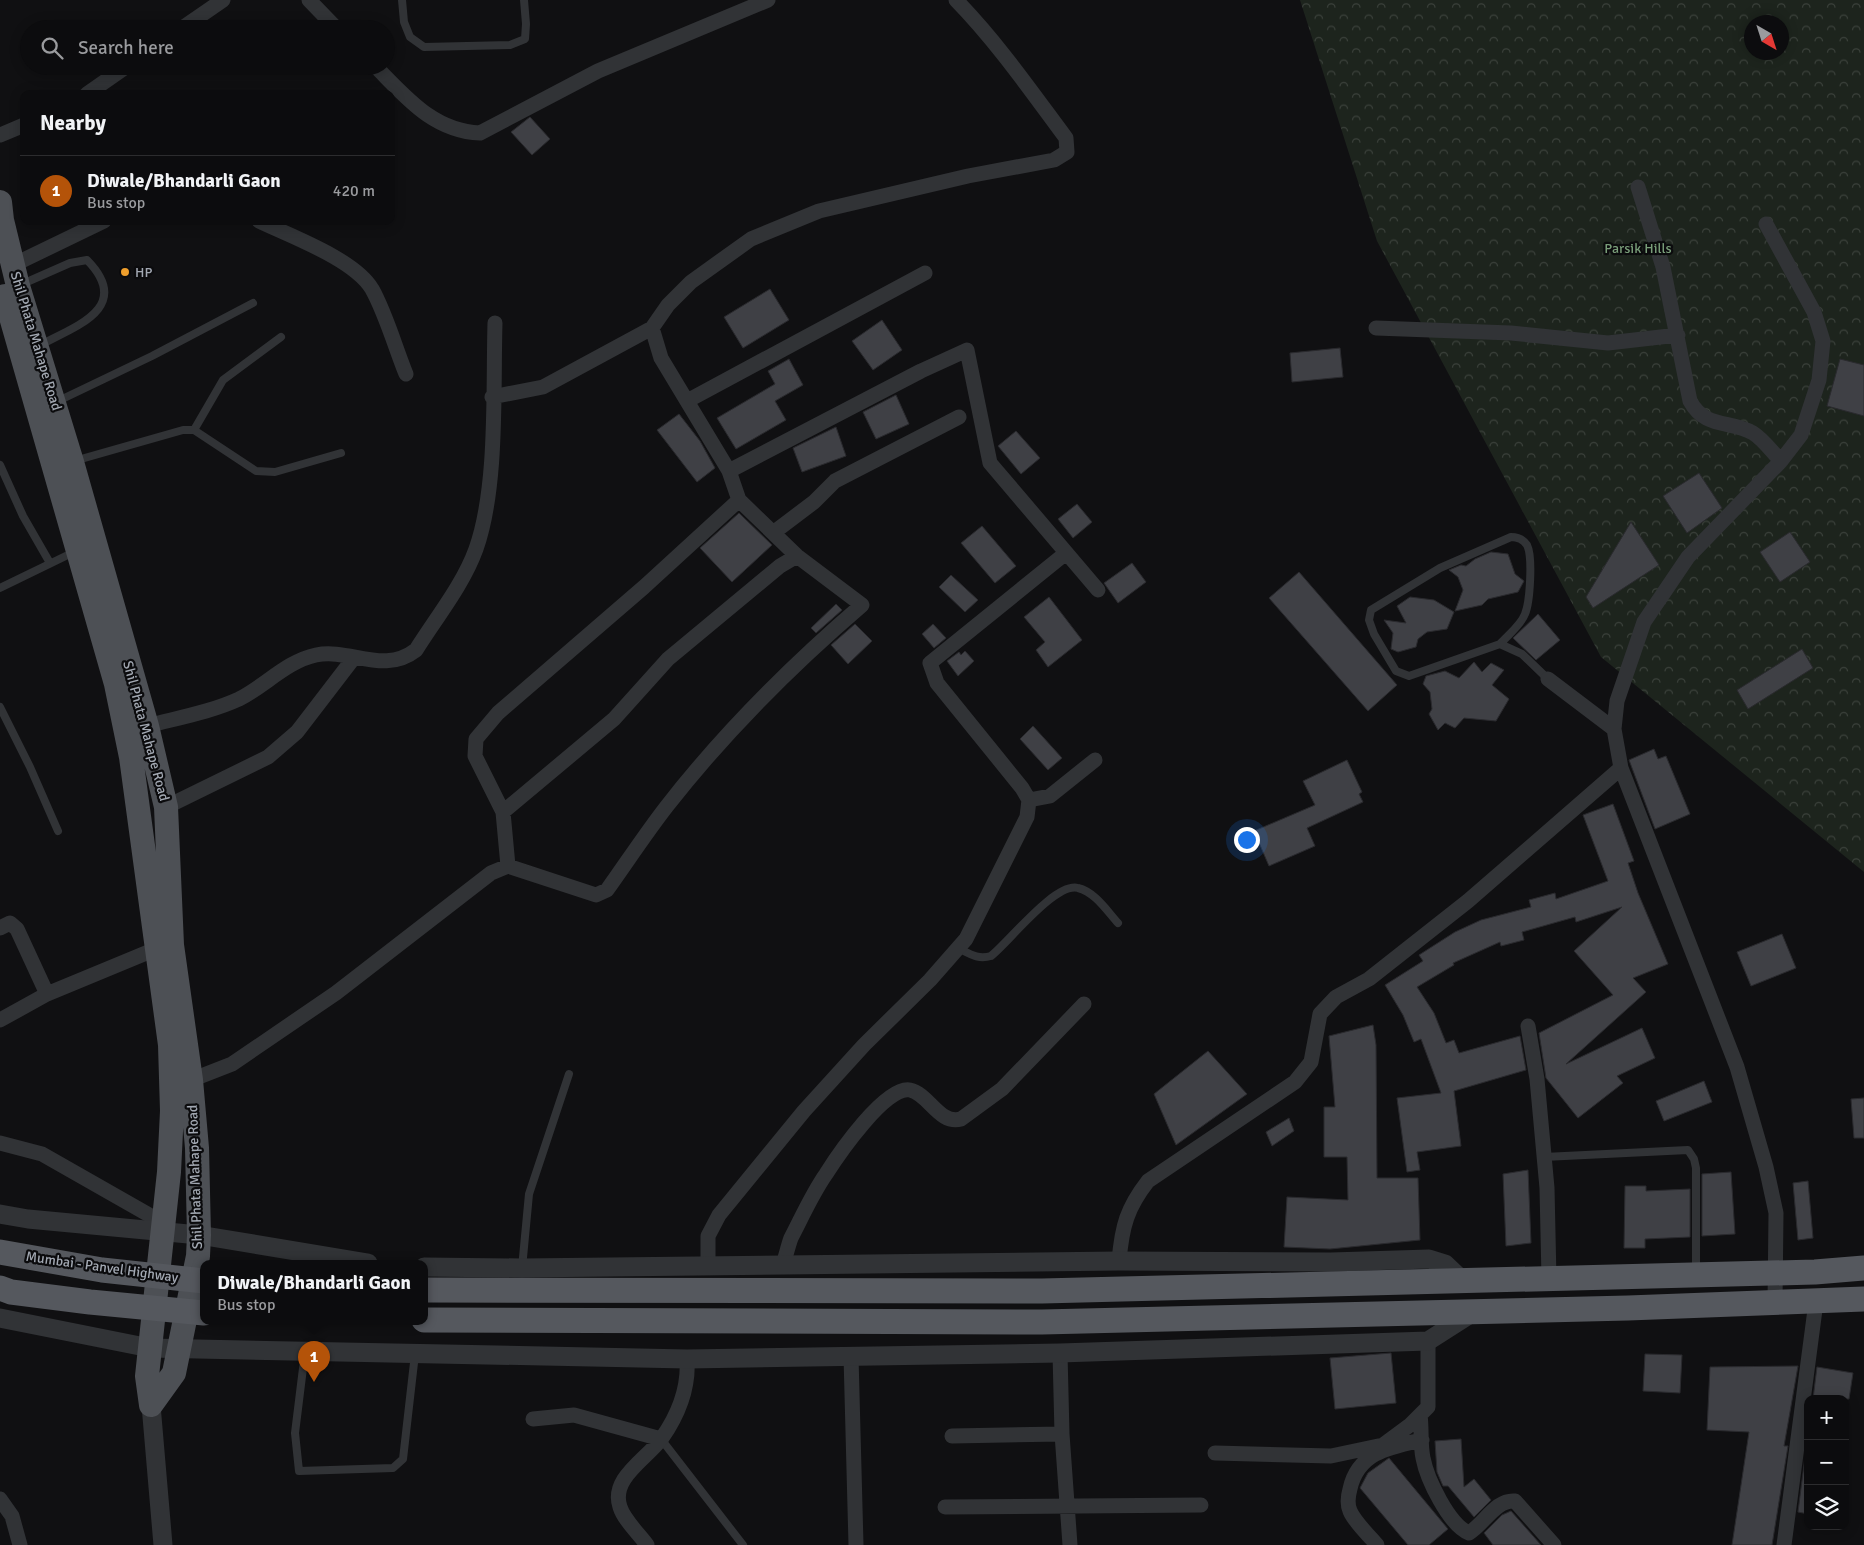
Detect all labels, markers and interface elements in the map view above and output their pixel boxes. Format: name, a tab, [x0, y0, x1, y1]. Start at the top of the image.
north arrow	[1744, 15, 1789, 60]
search box	[20, 20, 395, 75]
icon: search	[38, 34, 66, 62]
text: Search here	[78, 36, 174, 60]
text: Nearby	[40, 110, 106, 136]
text: Diwale/Bhandarli Gaon	[87, 169, 281, 193]
text: 1	[52, 181, 60, 201]
text: 420 m	[333, 181, 375, 201]
text: Bus stop	[87, 193, 145, 213]
park label: Parsik Hills	[1604, 240, 1672, 257]
place label: HP	[135, 264, 152, 281]
marker: HP	[119, 266, 131, 278]
street label: Shil Phata Mahape Road	[7, 269, 65, 413]
street label: Shil Phata Mahape Road	[119, 659, 173, 803]
your location	[1234, 827, 1260, 853]
street label: Shil Phata Mahape Road	[184, 1104, 206, 1250]
street label: Mumbai - Panvel Highway	[25, 1248, 180, 1286]
popup	[200, 1260, 428, 1325]
text: Diwale/Bhandarli Gaon	[217, 1271, 411, 1295]
text: Bus stop	[217, 1295, 275, 1315]
pin: 1	[298, 1341, 330, 1382]
map controls	[1804, 1395, 1849, 1530]
button: +	[1804, 1395, 1849, 1440]
button: −	[1804, 1440, 1849, 1485]
button: layers	[1804, 1485, 1849, 1530]

